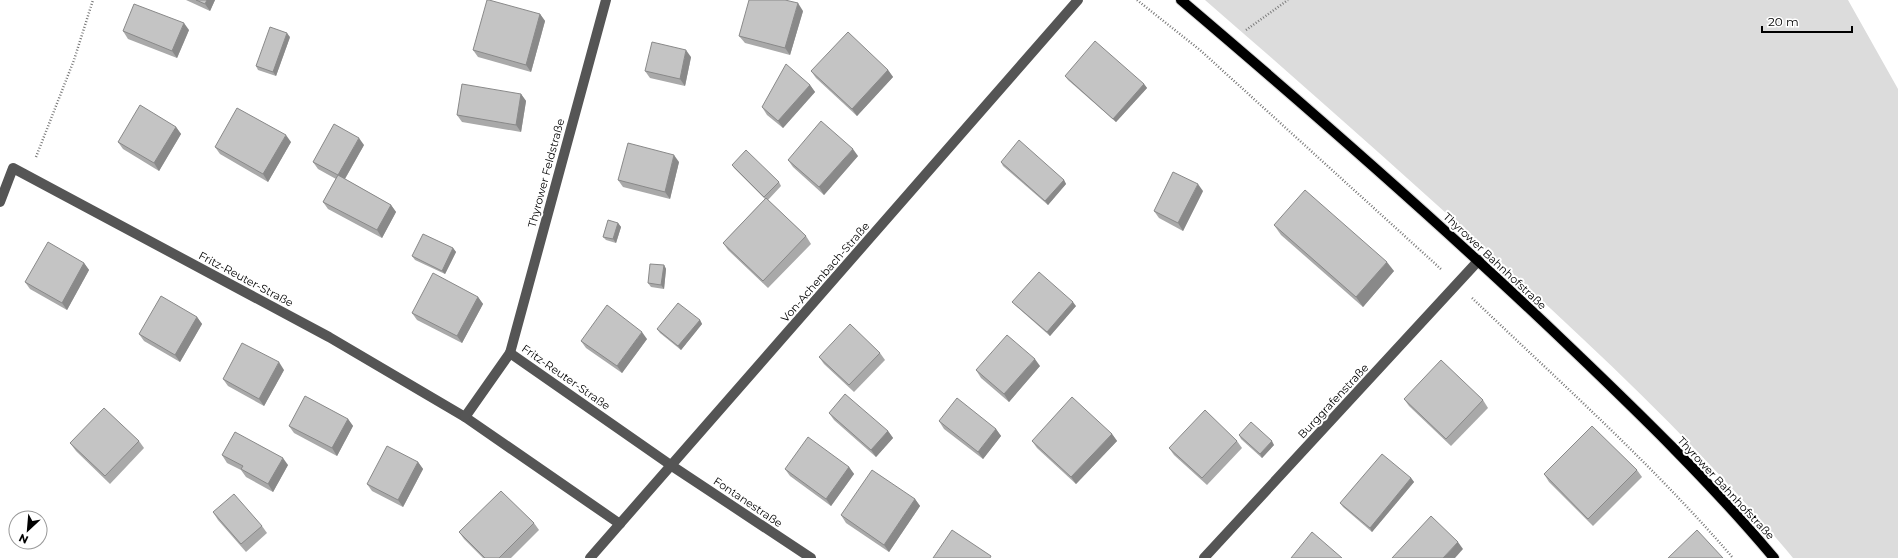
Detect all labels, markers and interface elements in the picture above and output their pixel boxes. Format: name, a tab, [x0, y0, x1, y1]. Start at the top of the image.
scale bar	[1762, 8, 1852, 34]
text: 20 m	[1768, 14, 1799, 29]
street label: Thyrower Feldstraße	[525, 117, 567, 229]
street label: Thyrower Bahnhofstraße	[1441, 210, 1550, 313]
street label: Von-Achenbach-Straße	[778, 219, 873, 325]
street label: Fritz-Reuter-Straße	[196, 248, 296, 310]
street label: Fritz-Reuter-Straße	[519, 341, 613, 413]
street label: Burggrafenstraße	[1295, 360, 1372, 441]
street label: Thyrower Bahnhofstraße	[1675, 434, 1778, 543]
street label: Fontanestraße	[711, 474, 785, 530]
north arrow	[8, 510, 48, 550]
text: N	[17, 531, 31, 547]

